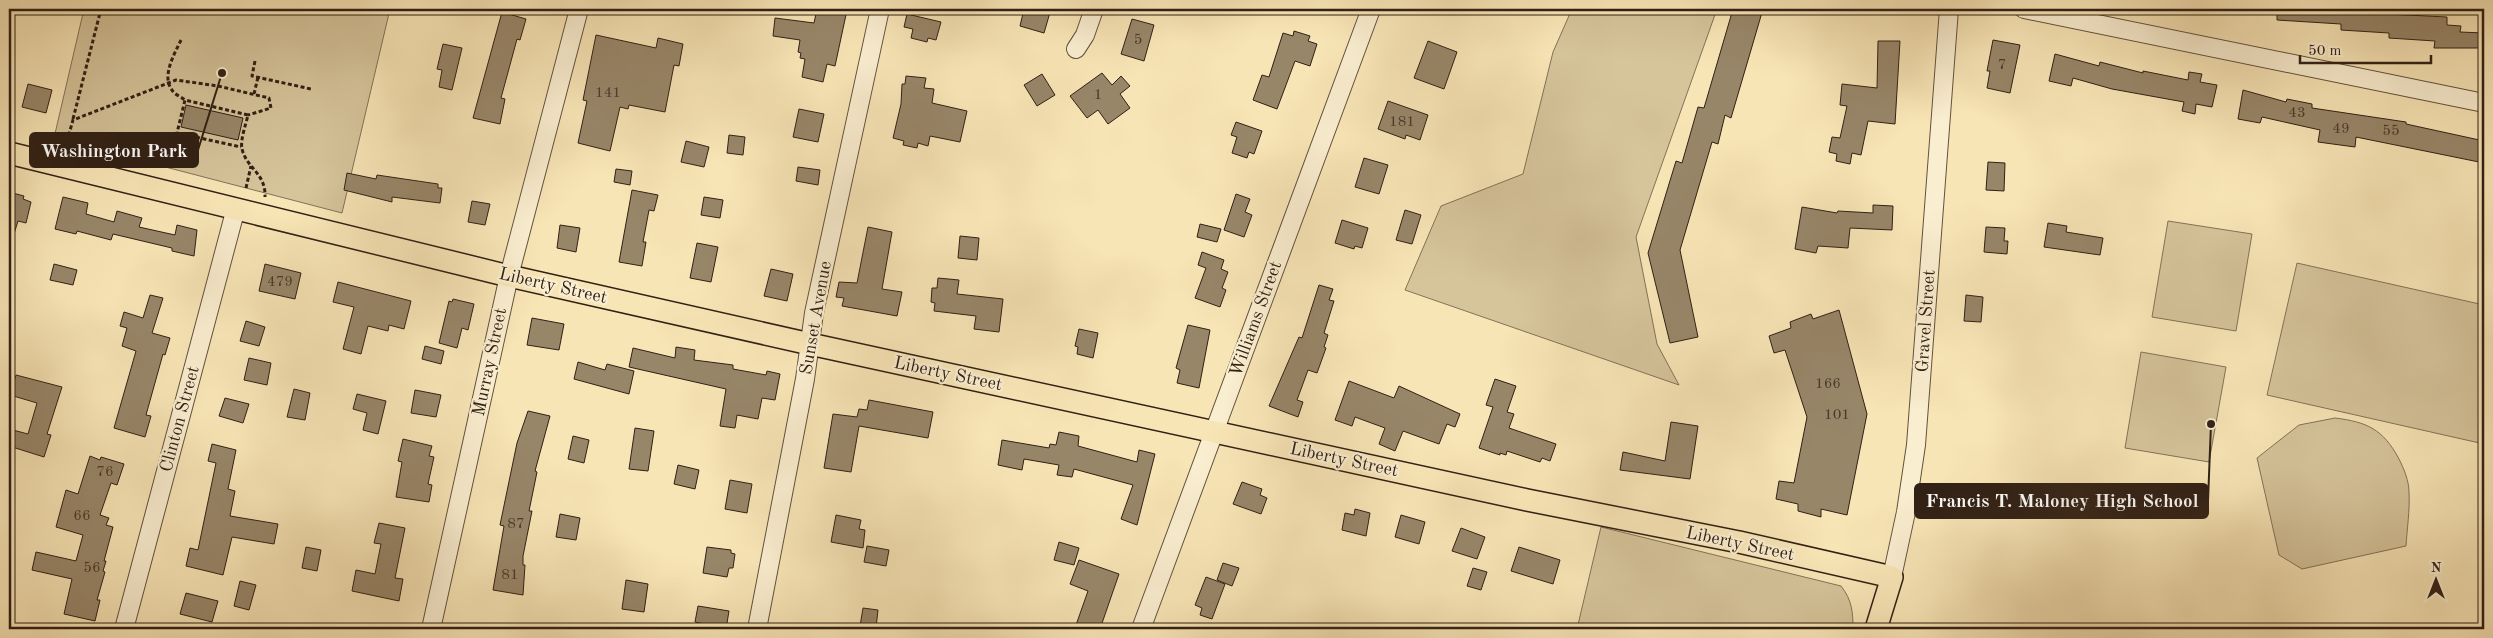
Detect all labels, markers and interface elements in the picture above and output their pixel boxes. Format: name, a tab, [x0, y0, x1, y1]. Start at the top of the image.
scale bar	[2300, 32, 2432, 64]
house number: 5	[1134, 33, 1142, 48]
text: 50 m	[2308, 44, 2342, 59]
house number: 7	[1998, 58, 2006, 73]
house number: 141	[595, 86, 621, 101]
house number: 1	[1094, 88, 1102, 103]
house number: 43	[2288, 106, 2306, 121]
house number: 181	[1389, 115, 1415, 130]
house number: 49	[2332, 122, 2350, 137]
house number: 55	[2382, 124, 2400, 139]
callout: Washington Park	[30, 133, 198, 167]
text: Washington Park	[40, 143, 188, 162]
street label: Williams Street	[1227, 259, 1285, 379]
street label: Sunset Avenue	[797, 260, 835, 376]
street label: Liberty Street	[497, 265, 609, 307]
street label: Gravel Street	[1913, 269, 1939, 373]
house number: 479	[267, 275, 293, 290]
street label: Murray Street	[470, 306, 510, 418]
street label: Liberty Street	[892, 354, 1004, 394]
street label: Clinton Street	[157, 364, 203, 474]
house number: 166	[1815, 377, 1841, 392]
house number: 101	[1824, 408, 1850, 423]
street label: Liberty Street	[1288, 440, 1400, 480]
house number: 76	[96, 465, 114, 480]
callout: Francis T. Maloney High School	[1915, 484, 2208, 518]
text: Francis T. Maloney High School	[1925, 493, 2199, 512]
house number: 66	[73, 509, 91, 524]
house number: 87	[507, 517, 525, 532]
street label: Liberty Street	[1684, 524, 1796, 564]
north arrow	[2410, 556, 2460, 606]
house number: 56	[83, 561, 101, 576]
text: N	[2431, 561, 2442, 575]
house number: 81	[501, 568, 519, 583]

